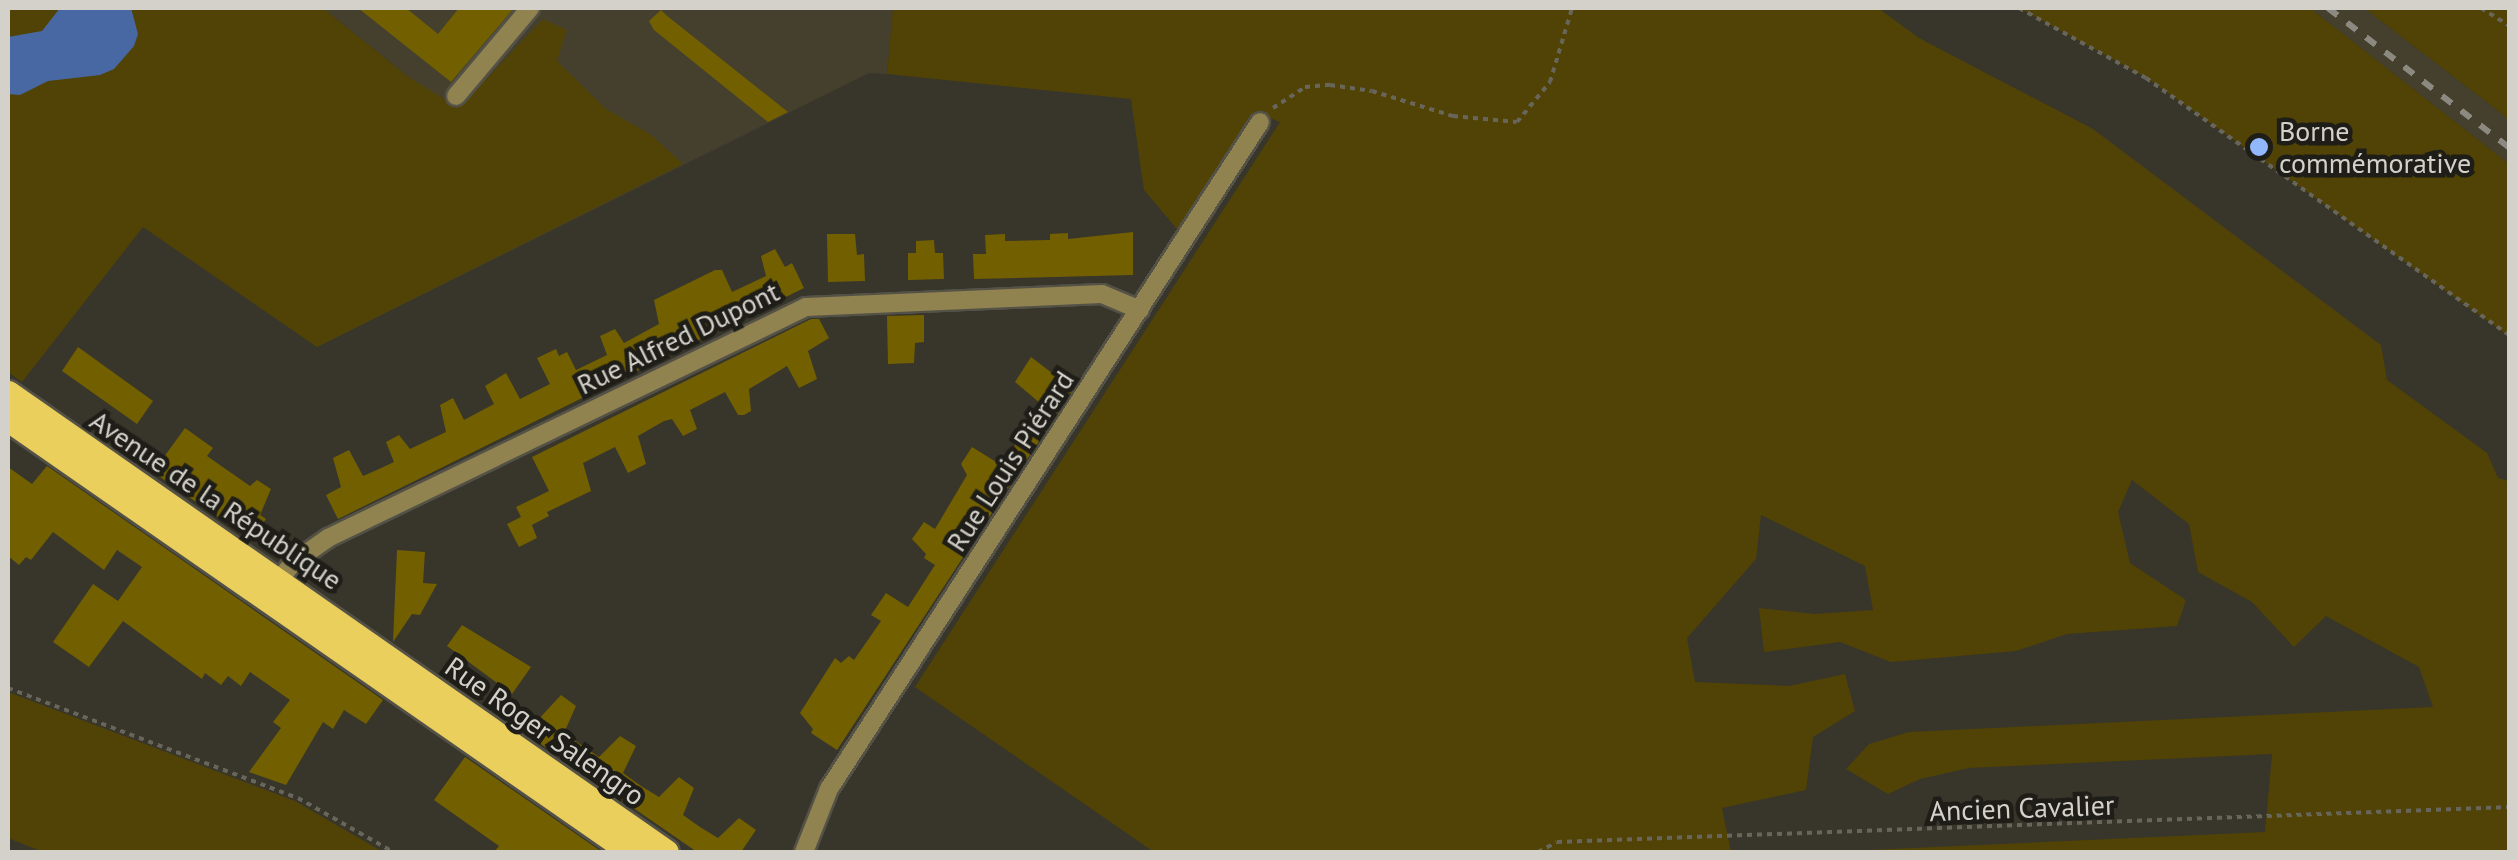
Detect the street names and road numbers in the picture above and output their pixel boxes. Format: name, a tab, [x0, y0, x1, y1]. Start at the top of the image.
street label: Rue Alfred Dupont	[571, 274, 785, 402]
street label: Rue Louis Piérard	[939, 365, 1081, 557]
street label: Avenue de la République	[84, 403, 348, 597]
street label: Rue Roger Salengro	[439, 650, 651, 812]
street label: Ancien Cavalier	[1929, 788, 2115, 828]

